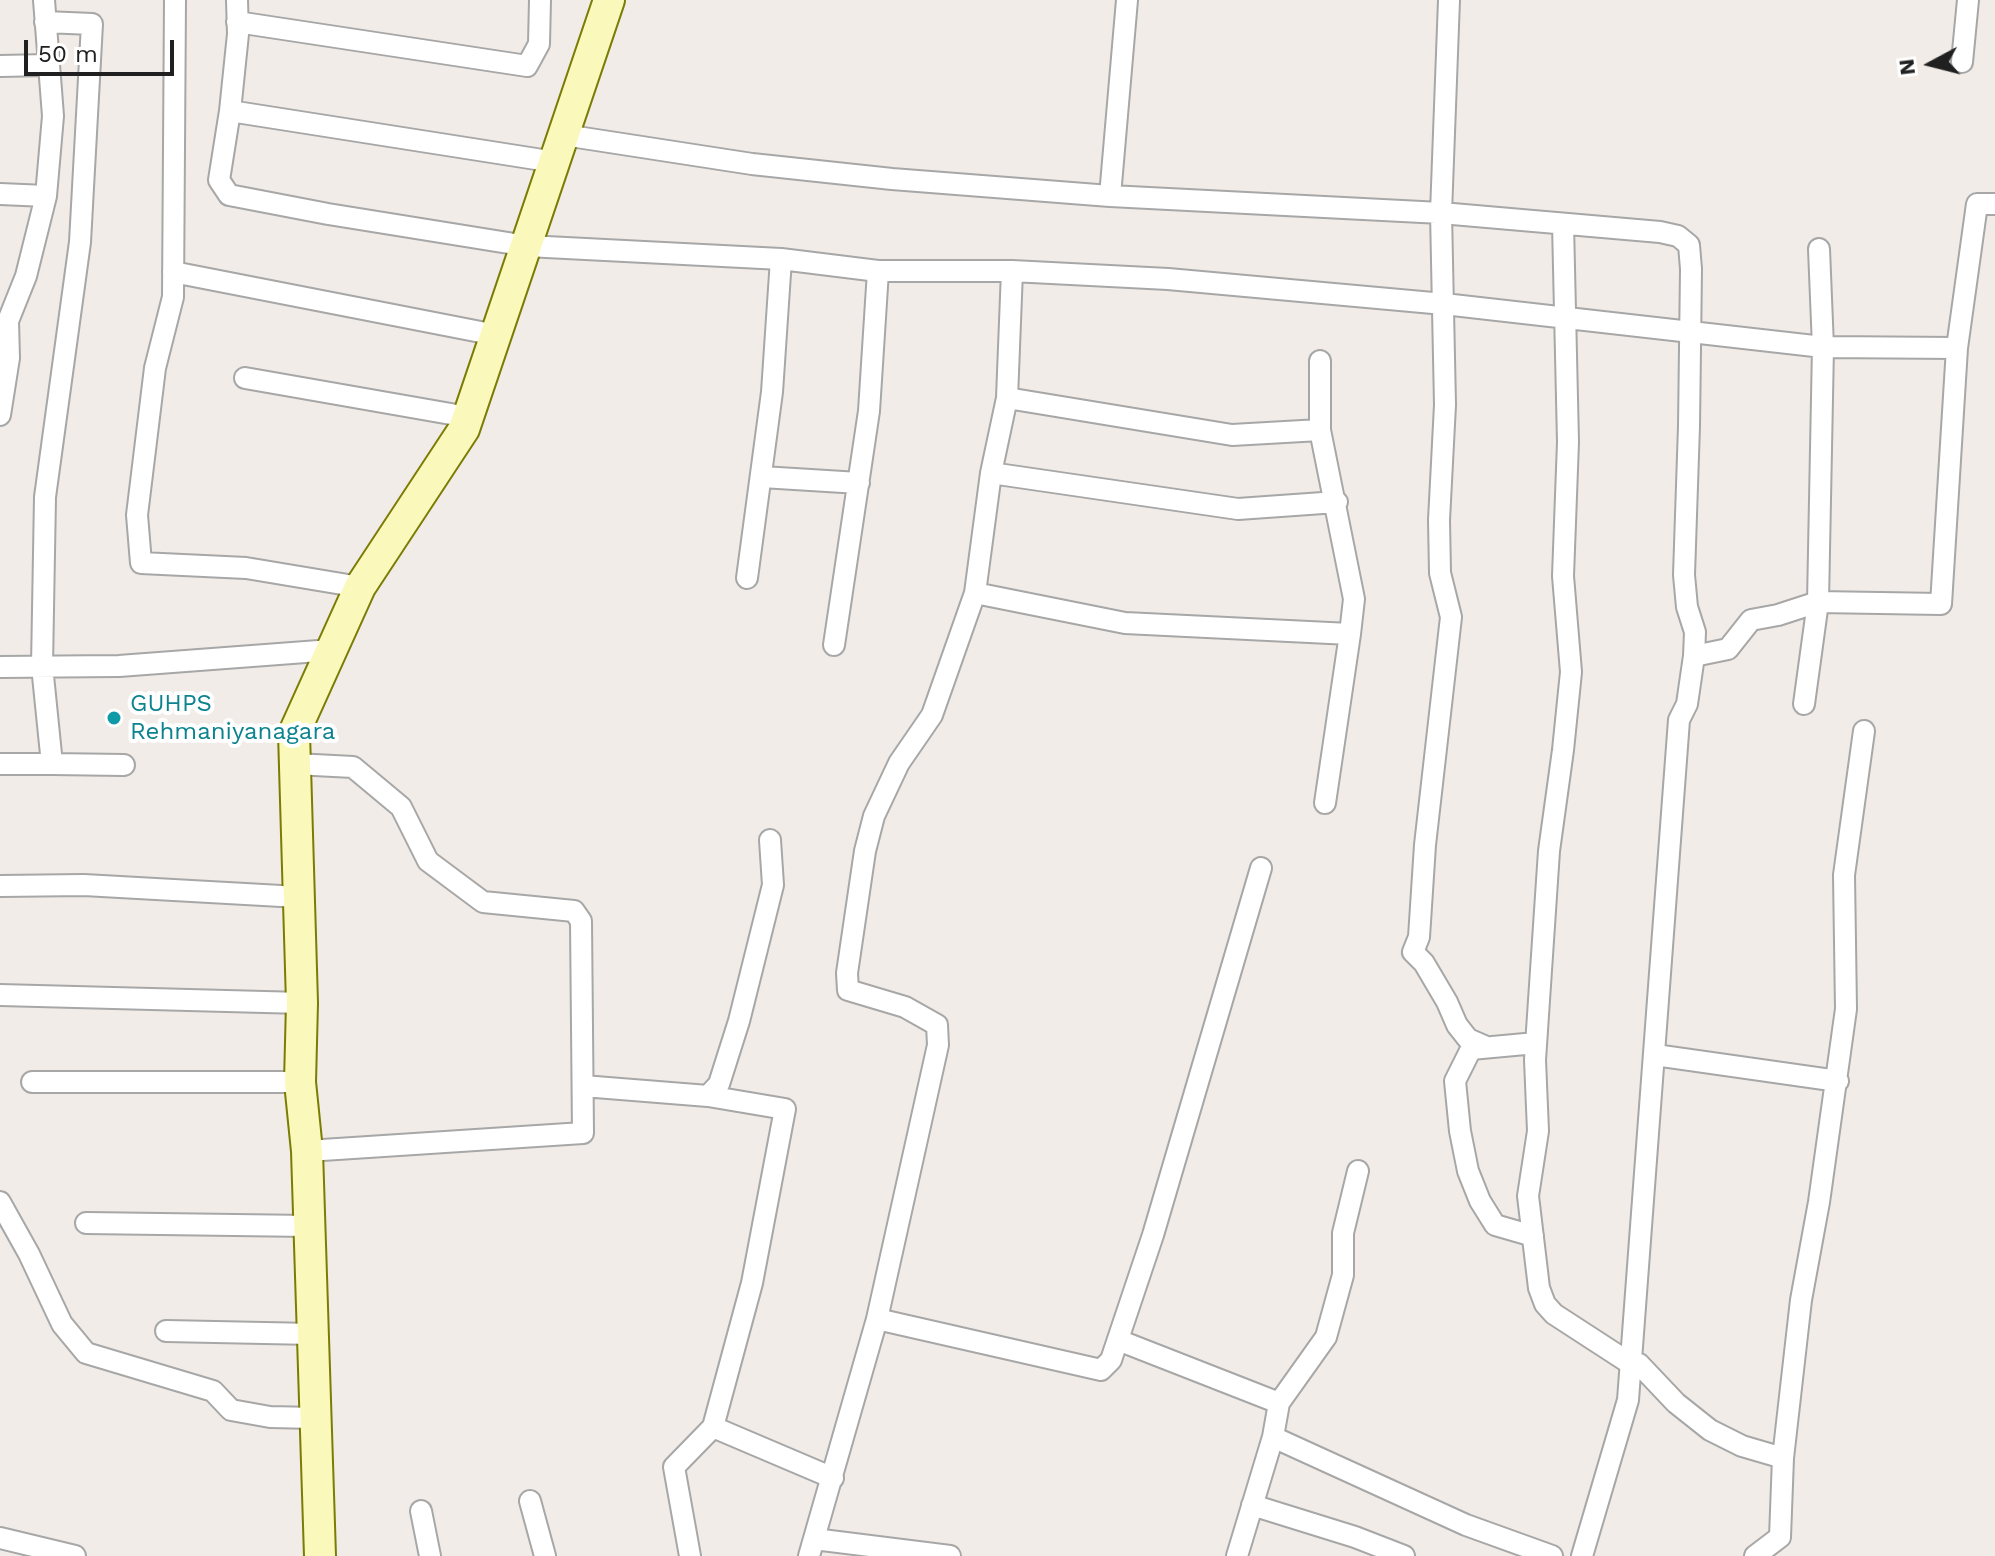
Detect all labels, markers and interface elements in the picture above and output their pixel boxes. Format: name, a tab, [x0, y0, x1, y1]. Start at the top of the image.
scale bar	[28, 24, 178, 74]
north arrow	[1891, 24, 1971, 104]
text: 50 m	[38, 40, 98, 68]
text: N	[1893, 57, 1920, 77]
place label: GUHPS Rehmaniyanagara	[130, 690, 335, 746]
marker: GUHPS Rehmaniyanagara	[105, 709, 123, 727]

